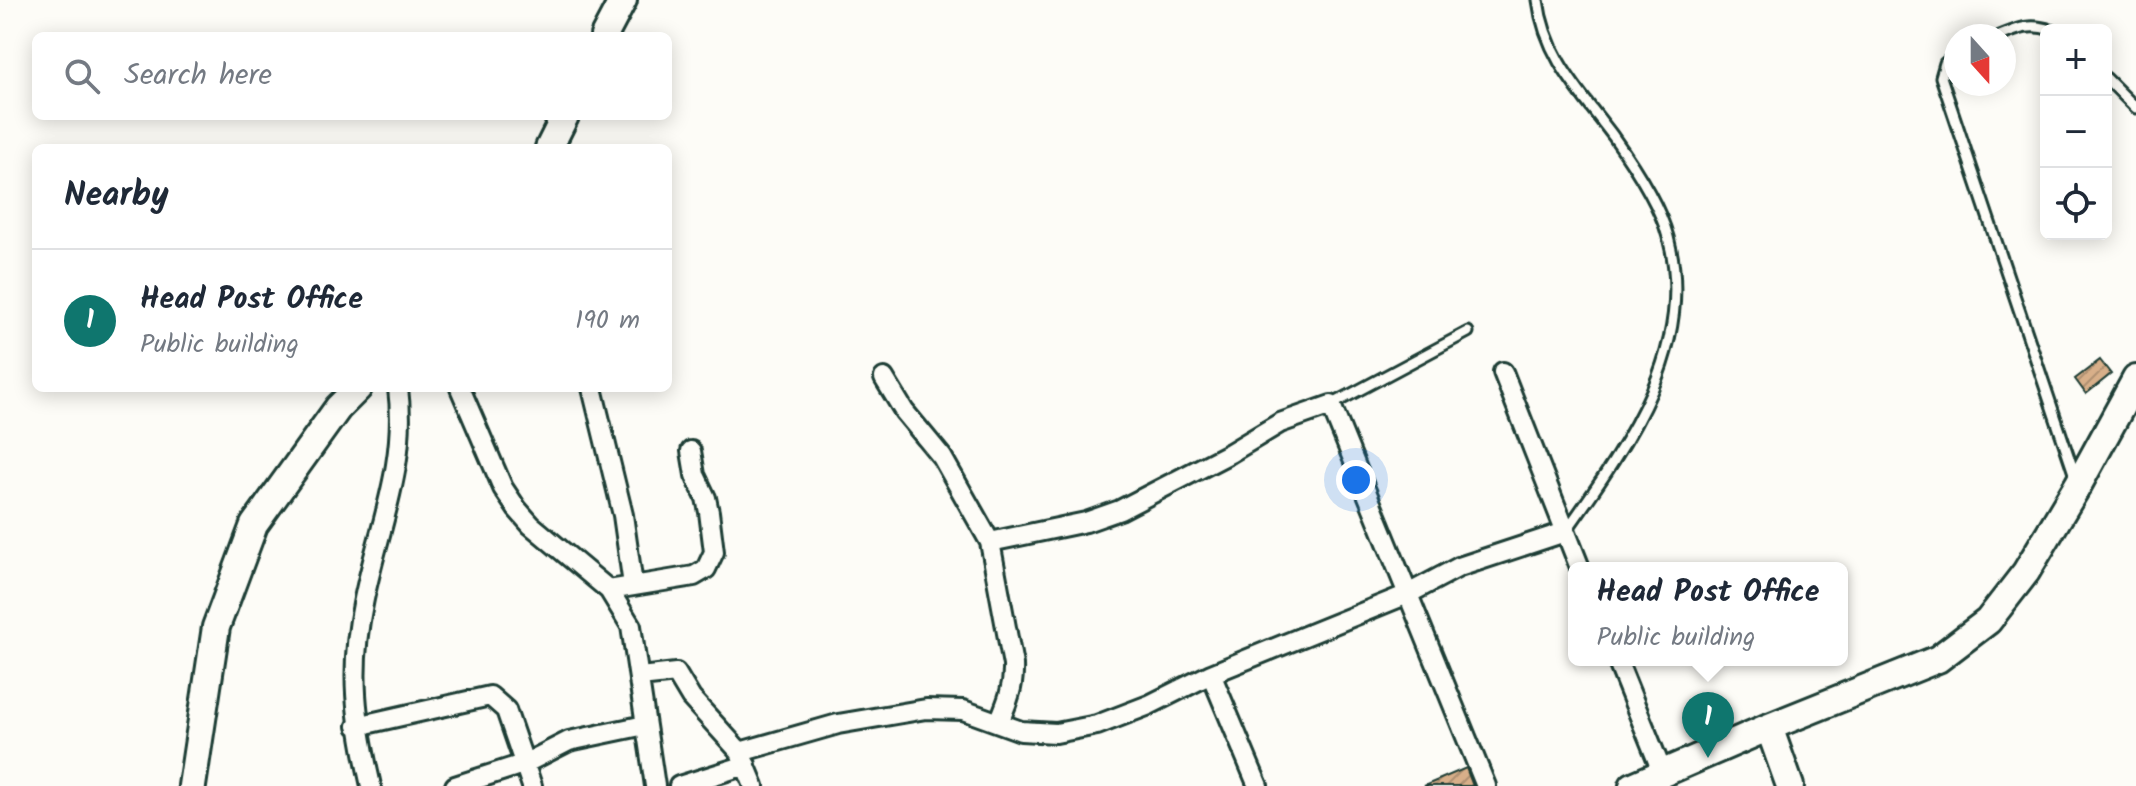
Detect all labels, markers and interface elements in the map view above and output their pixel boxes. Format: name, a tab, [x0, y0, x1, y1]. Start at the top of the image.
north arrow	[1944, 24, 2016, 96]
map controls	[2040, 24, 2112, 240]
button: +	[2040, 24, 2112, 96]
search box	[32, 32, 672, 120]
text: Search here	[124, 52, 272, 100]
icon: search	[60, 54, 104, 98]
button: −	[2040, 96, 2112, 168]
button: locate	[2040, 168, 2112, 240]
text: Nearby	[64, 169, 169, 223]
text: Head Post Office	[140, 276, 363, 324]
text: 1	[86, 300, 94, 342]
text: 190 m	[575, 300, 640, 342]
text: Public building	[140, 324, 299, 366]
your location	[1336, 460, 1376, 500]
popup	[1568, 562, 1848, 666]
text: Head Post Office	[1597, 569, 1819, 617]
text: Public building	[1597, 617, 1755, 659]
pin: 1	[1682, 692, 1734, 758]

